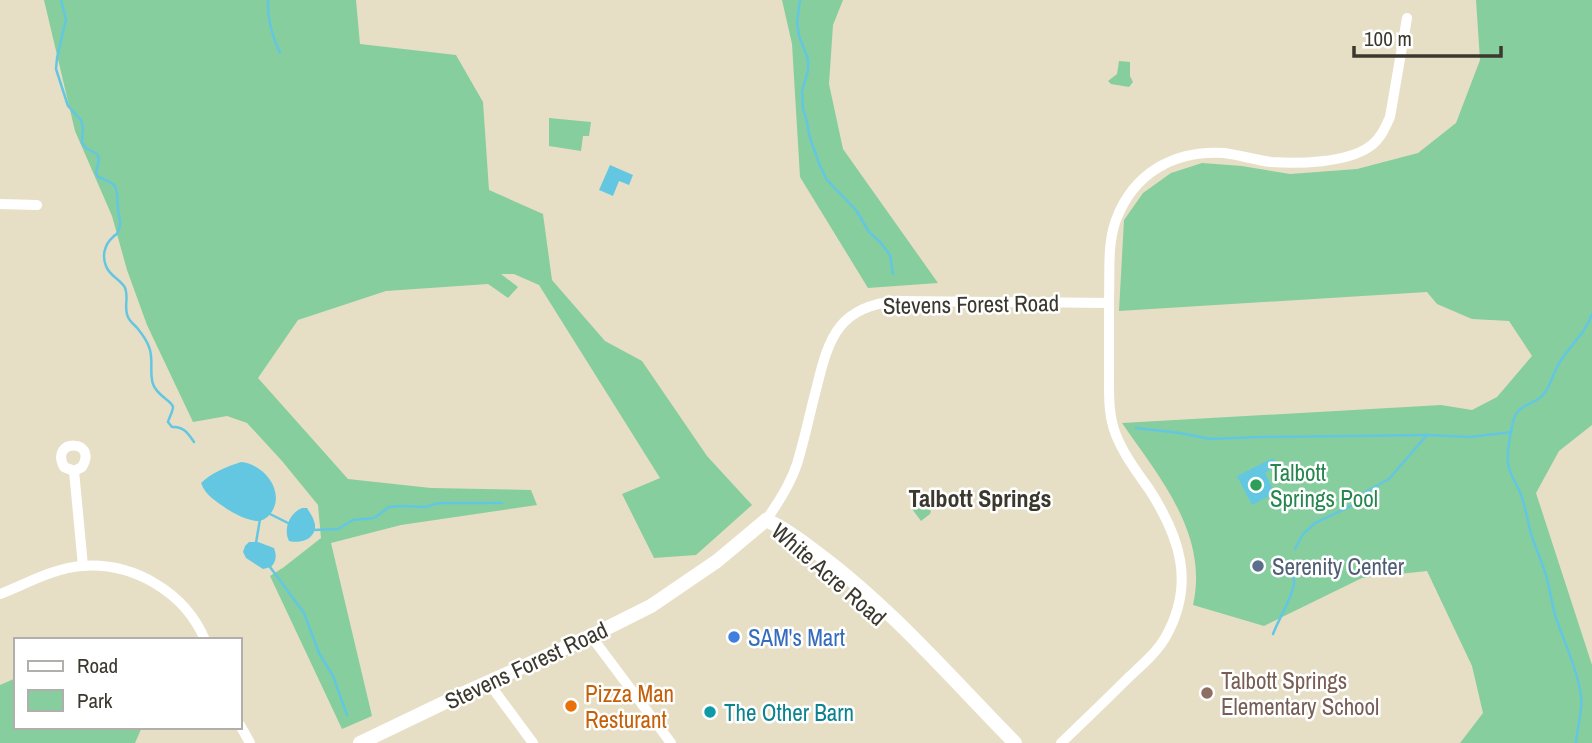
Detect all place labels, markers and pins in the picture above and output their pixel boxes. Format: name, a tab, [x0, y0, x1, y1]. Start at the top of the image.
place label: Talbott Springs Pool	[1270, 457, 1378, 514]
marker: Talbott Springs Pool	[1248, 477, 1264, 493]
place label: Serenity Center	[1272, 551, 1405, 582]
marker: Serenity Center	[1250, 558, 1266, 574]
place label: SAM's Mart	[748, 622, 845, 653]
marker: SAM's Mart	[726, 629, 742, 645]
place label: Talbott Springs Elementary School	[1221, 665, 1379, 722]
place label: Pizza Man Resturant	[585, 678, 674, 735]
marker: Talbott Springs Elementary School	[1199, 685, 1215, 701]
place label: The Other Barn	[724, 697, 854, 728]
marker: Pizza Man Resturant	[563, 698, 579, 714]
marker: The Other Barn	[702, 704, 718, 720]

